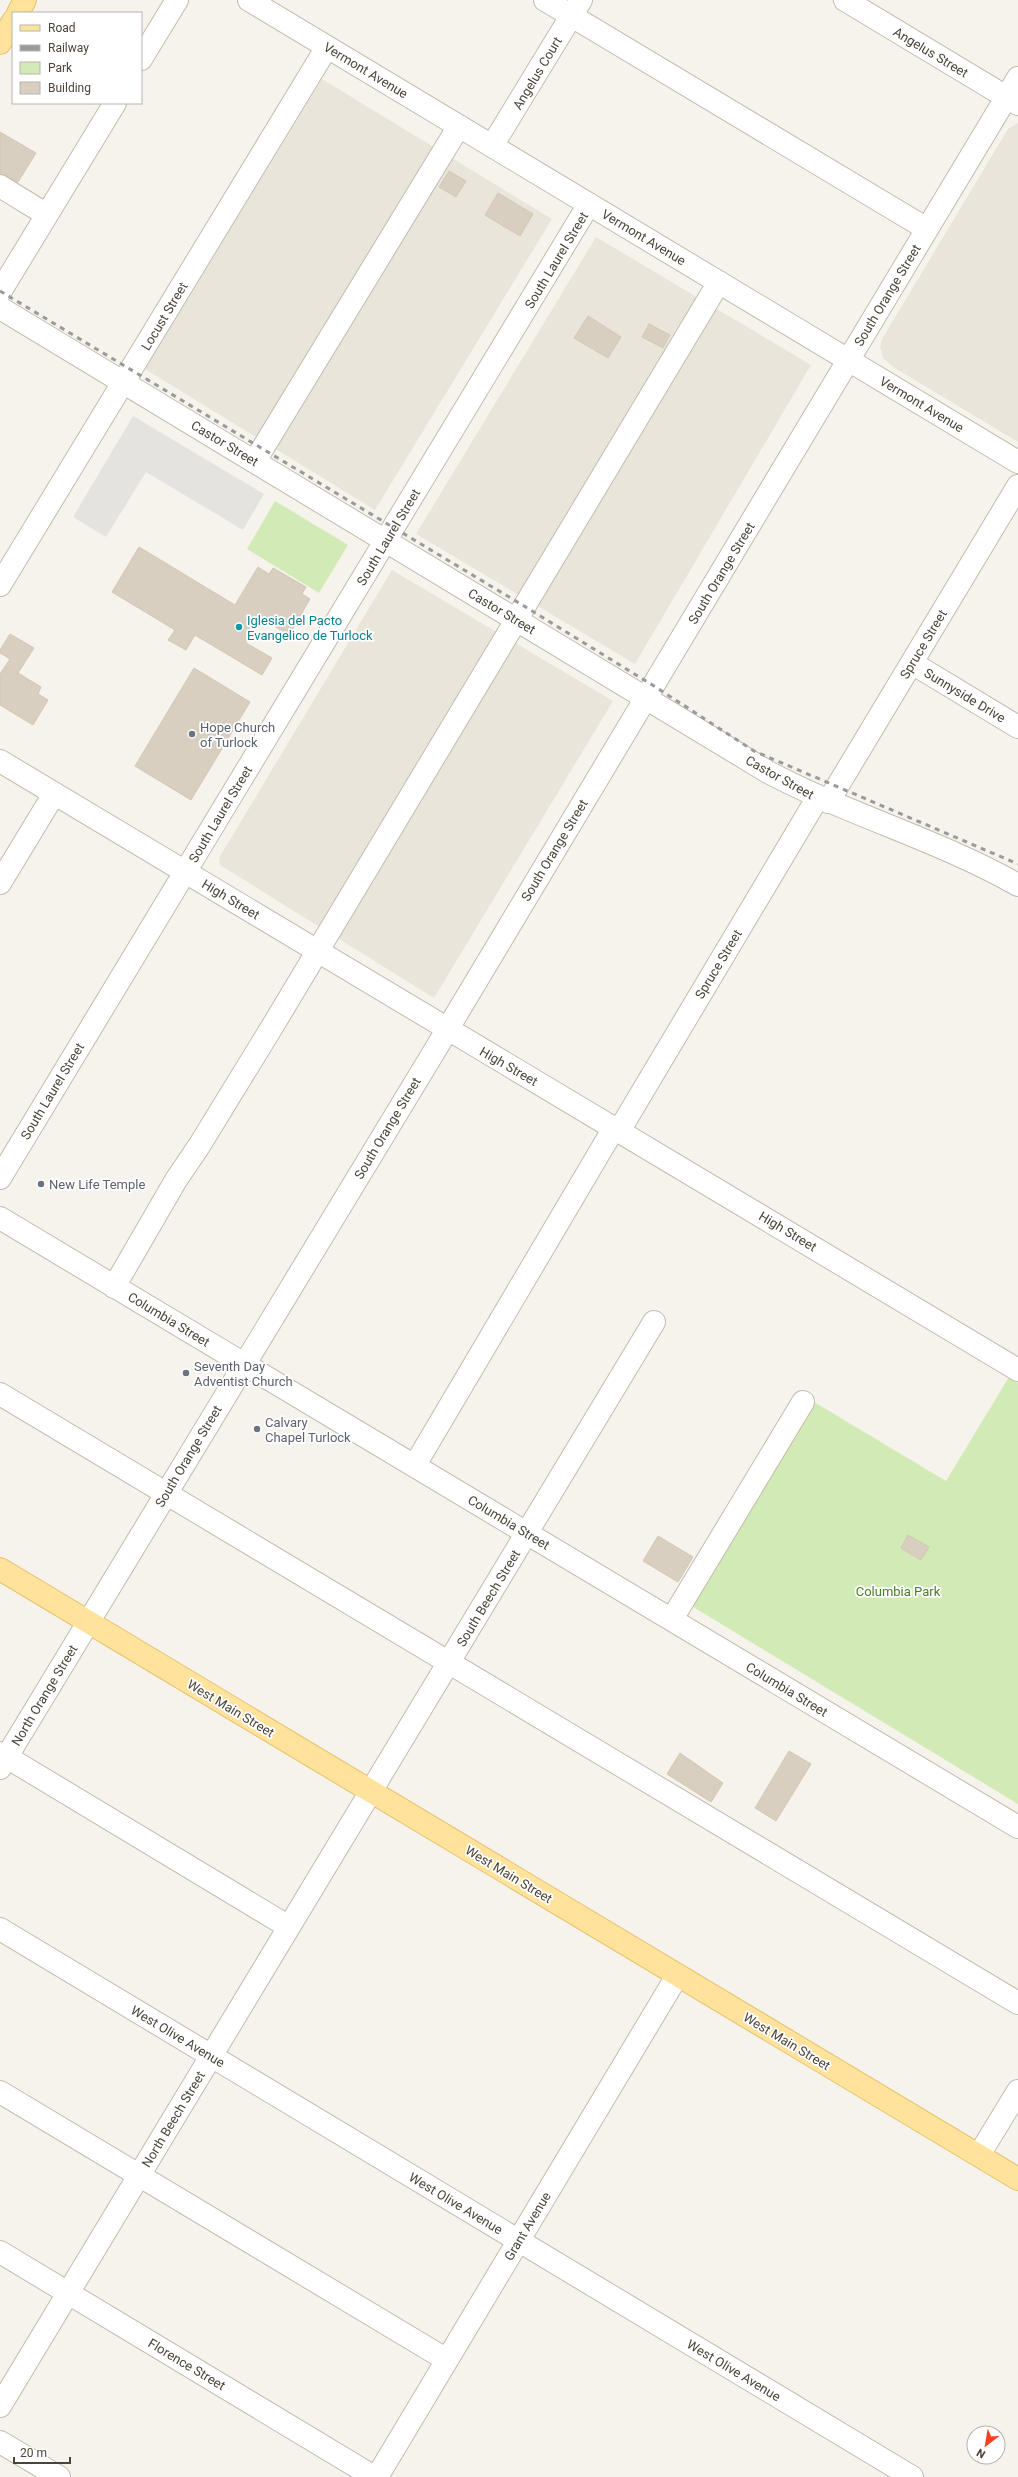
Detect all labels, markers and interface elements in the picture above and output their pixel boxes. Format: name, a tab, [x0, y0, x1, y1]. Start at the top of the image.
legend	[12, 12, 142, 104]
text: Road	[48, 21, 76, 35]
street label: Angelus Street	[891, 24, 971, 81]
street label: Angelus Court	[510, 34, 565, 112]
street label: Vermont Avenue	[321, 39, 411, 101]
text: Railway	[48, 41, 89, 55]
text: Park	[48, 61, 73, 75]
text: Building	[48, 81, 91, 95]
street label: Vermont Avenue	[599, 206, 689, 268]
street label: South Laurel Street	[522, 209, 591, 311]
street label: South Orange Street	[851, 242, 924, 349]
street label: Locust Street	[138, 279, 191, 353]
street label: Vermont Avenue	[877, 373, 967, 435]
street label: Castor Street	[188, 418, 261, 469]
street label: South Laurel Street	[354, 486, 423, 588]
street label: South Orange Street	[685, 520, 758, 627]
street label: Castor Street	[465, 586, 538, 637]
street label: Spruce Street	[897, 607, 950, 681]
place label: Iglesia del Pacto Evangelico de Turlock	[247, 613, 373, 643]
marker: Iglesia del Pacto Evangelico de Turlock	[234, 622, 244, 632]
street label: Sunnyside Drive	[921, 665, 1008, 726]
place label: Hope Church of Turlock	[200, 720, 275, 750]
marker: Hope Church of Turlock	[187, 729, 197, 739]
street label: Castor Street	[743, 753, 817, 802]
street label: South Laurel Street	[186, 763, 255, 865]
street label: South Orange Street	[518, 797, 591, 904]
street label: High Street	[199, 876, 262, 922]
street label: Spruce Street	[692, 927, 745, 1001]
street label: South Laurel Street	[18, 1040, 87, 1142]
street label: High Street	[477, 1044, 540, 1089]
street label: South Orange Street	[351, 1075, 424, 1182]
place label: New Life Temple	[49, 1177, 145, 1192]
marker: New Life Temple	[36, 1179, 46, 1189]
street label: High Street	[756, 1208, 819, 1254]
street label: Columbia Street	[125, 1289, 212, 1350]
place label: Seventh Day Adventist Church	[194, 1359, 293, 1389]
marker: Seventh Day Adventist Church	[181, 1368, 191, 1378]
street label: South Orange Street	[152, 1403, 225, 1510]
place label: Calvary Chapel Turlock	[265, 1415, 351, 1445]
marker: Calvary Chapel Turlock	[252, 1424, 262, 1434]
street label: Columbia Street	[465, 1492, 552, 1553]
street label: South Beech Street	[454, 1547, 523, 1649]
park label: Columbia Park	[856, 1584, 941, 1599]
street label: North Orange Street	[8, 1642, 81, 1748]
street label: Columbia Street	[743, 1659, 830, 1720]
street label: West Main Street	[185, 1677, 277, 1740]
street label: West Main Street	[463, 1843, 555, 1906]
street label: West Olive Avenue	[128, 2003, 227, 2070]
street label: West Main Street	[741, 2010, 833, 2073]
street label: North Beech Street	[139, 2068, 208, 2170]
street label: West Olive Avenue	[406, 2170, 505, 2237]
street label: Grant Avenue	[501, 2189, 554, 2263]
street label: Florence Street	[145, 2336, 228, 2393]
street label: West Olive Avenue	[684, 2337, 783, 2404]
north arrow	[966, 2425, 1006, 2465]
scale bar	[14, 2439, 70, 2465]
text: N	[974, 2445, 988, 2461]
text: 20 m	[20, 2446, 47, 2460]

